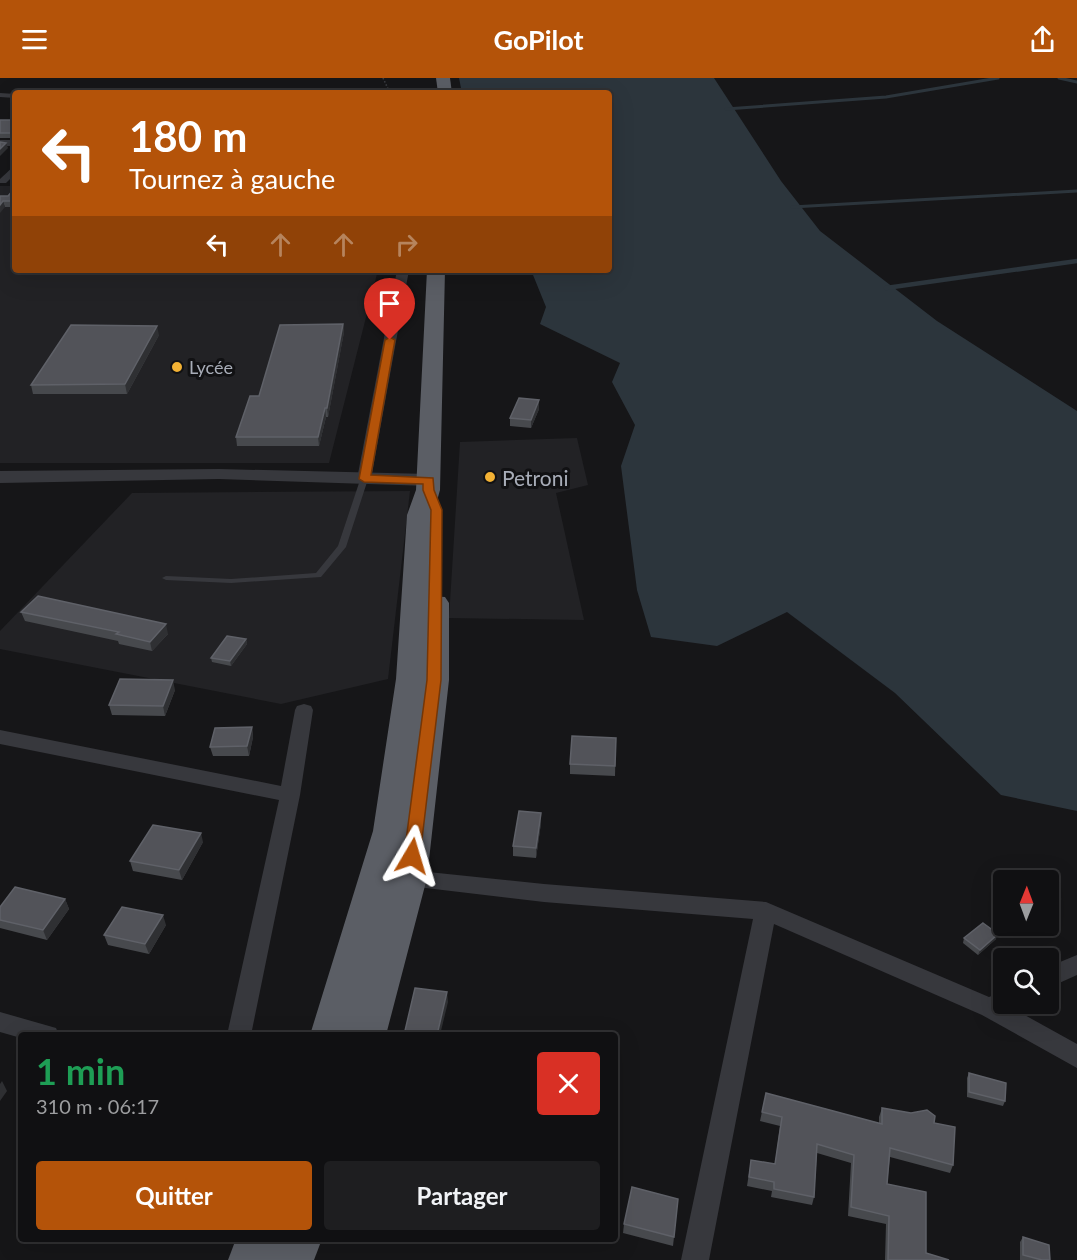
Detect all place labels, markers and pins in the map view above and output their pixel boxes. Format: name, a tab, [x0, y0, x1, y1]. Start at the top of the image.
pin	[364, 278, 415, 340]
place label: Lycée	[189, 356, 233, 378]
marker: Lycée	[170, 360, 184, 374]
place label: Petroni	[502, 465, 568, 490]
marker: Petroni	[483, 470, 497, 484]

